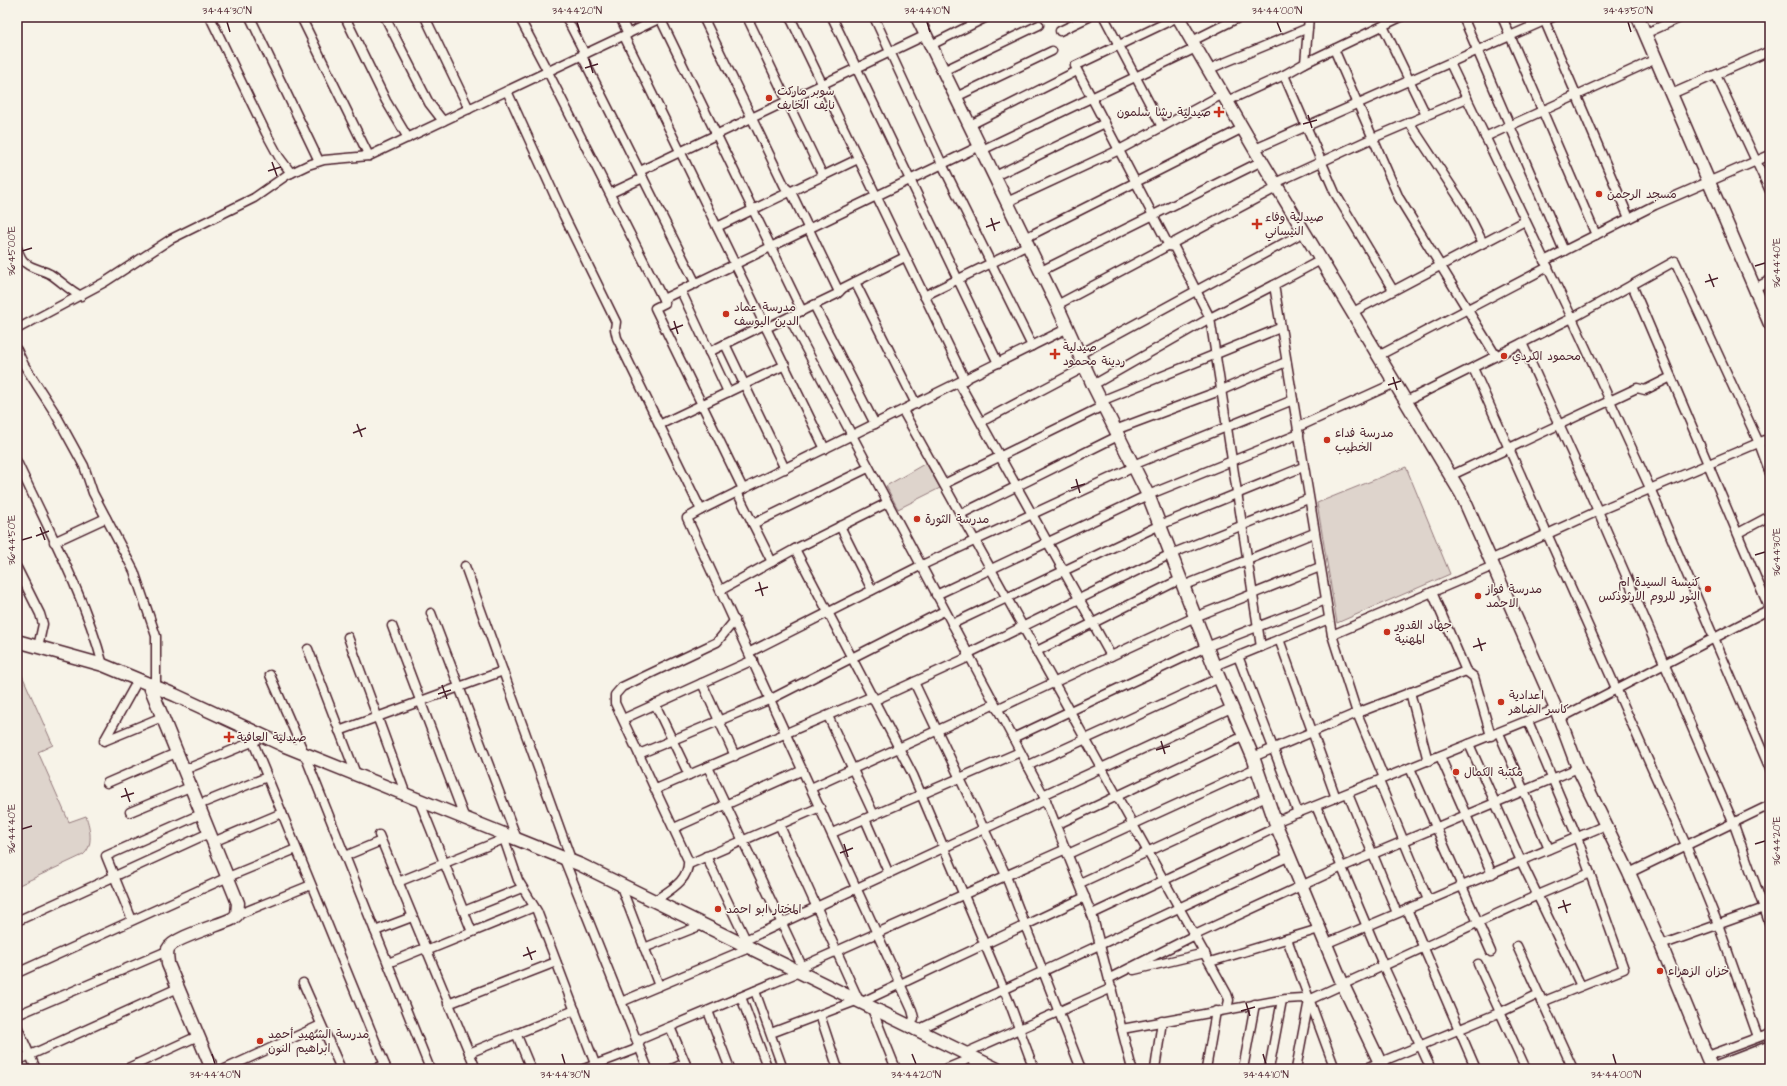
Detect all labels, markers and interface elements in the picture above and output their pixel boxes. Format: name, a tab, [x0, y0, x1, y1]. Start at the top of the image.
text: 34°44'30"N	[202, 4, 252, 18]
text: 34°44'20"N	[552, 4, 602, 18]
text: 34°44'10"N	[904, 4, 950, 18]
text: 34°44'00"N	[1252, 4, 1302, 18]
text: 34°43'50"N	[1603, 4, 1653, 18]
place label: سوبر ماركت نايف الخايف	[777, 83, 835, 114]
marker: سوبر ماركت نايف الخايف	[764, 93, 774, 103]
place label: صيدلية رشا سلمون	[1117, 104, 1211, 121]
marker: صيدلية رشا سلمون	[1214, 107, 1224, 117]
place label: مسجد الرحمن	[1607, 186, 1677, 203]
marker: مسجد الرحمن	[1594, 189, 1604, 199]
place label: صيدلية وفاء النيساني	[1265, 209, 1324, 242]
marker: صيدلية وفاء النيساني	[1252, 219, 1262, 229]
text: 36°45'00"E	[5, 226, 19, 276]
text: 36°44'40"E	[1770, 238, 1784, 288]
place label: مدرسة عماد الدين اليوسف	[734, 299, 799, 330]
marker: مدرسة عماد الدين اليوسف	[721, 309, 731, 319]
place label: صيدلية ردينة محمود	[1063, 339, 1125, 370]
place label: محمود الكردي	[1512, 348, 1581, 365]
marker: صيدلية ردينة محمود	[1050, 349, 1060, 359]
marker: محمود الكردي	[1499, 351, 1509, 361]
place label: مدرسة فداء الخطيب	[1335, 425, 1394, 456]
marker: مدرسة فداء الخطيب	[1322, 435, 1332, 445]
place label: مدرسة الثورة	[925, 511, 989, 528]
marker: مدرسة الثورة	[912, 514, 922, 524]
text: 36°44'50"E	[5, 515, 19, 565]
text: 36°44'30"E	[1770, 528, 1784, 576]
place label: كنيسة السيدة ام النور للروم الارثوذكس	[1598, 574, 1700, 605]
place label: مدرسة فواز الاحمد	[1485, 581, 1542, 612]
marker: كنيسة السيدة ام النور للروم الارثوذكس	[1703, 584, 1713, 594]
marker: مدرسة فواز الاحمد	[1473, 591, 1483, 601]
place label: جهاد القدور المهنية	[1394, 617, 1452, 648]
marker: جهاد القدور المهنية	[1382, 627, 1392, 637]
place label: اعدادية كاسر الضاهر	[1508, 687, 1569, 718]
marker: اعدادية كاسر الضاهر	[1496, 697, 1506, 707]
place label: صيدلية العافية	[237, 729, 306, 746]
marker: صيدلية العافية	[224, 732, 234, 742]
place label: مكتبة الكمال	[1464, 764, 1523, 781]
marker: مكتبة الكمال	[1451, 767, 1461, 777]
text: 36°44'40"E	[5, 804, 19, 854]
text: 36°44'20"E	[1770, 816, 1784, 866]
place label: المختار ابو احمد	[726, 901, 802, 918]
marker: المختار ابو احمد	[713, 904, 723, 914]
place label: خزان الزهراء	[1668, 963, 1729, 980]
marker: خزان الزهراء	[1655, 966, 1665, 976]
place label: مدرسة الشهيد أحمد ابراهيم النون	[268, 1026, 369, 1057]
marker: مدرسة الشهيد أحمد ابراهيم النون	[255, 1036, 265, 1046]
text: 34°44'40"N	[189, 1068, 241, 1082]
text: 34°44'30"N	[540, 1068, 590, 1082]
text: 34°44'20"N	[891, 1068, 941, 1082]
text: 34°44'10"N	[1243, 1068, 1289, 1082]
text: 34°44'00"N	[1591, 1068, 1641, 1082]

